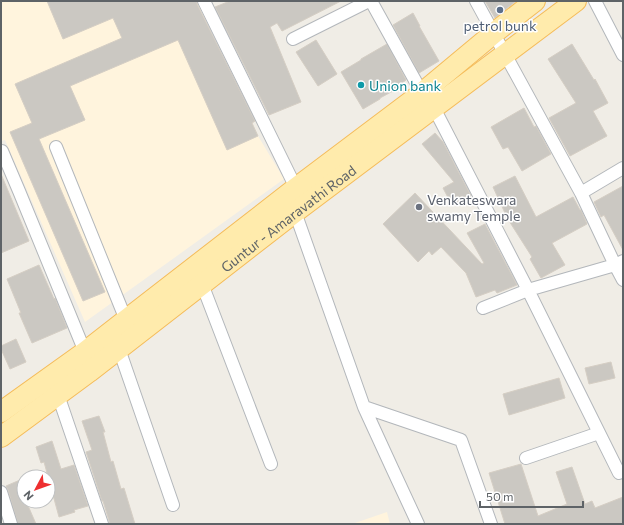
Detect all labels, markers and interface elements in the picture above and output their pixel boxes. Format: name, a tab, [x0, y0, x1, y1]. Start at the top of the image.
marker: petrol bunk	[495, 5, 505, 15]
place label: petrol bunk	[464, 17, 537, 34]
place label: Union bank	[369, 77, 442, 94]
marker: Union bank	[356, 80, 366, 90]
street label: Guntur - Amaravathi Road	[217, 161, 359, 275]
place label: Venkateswara swamy Temple	[427, 191, 520, 224]
marker: Venkateswara swamy Temple	[414, 202, 424, 212]
north arrow	[16, 469, 56, 509]
scale bar	[480, 483, 583, 509]
text: N	[20, 489, 36, 503]
text: 50 m	[486, 489, 514, 503]

